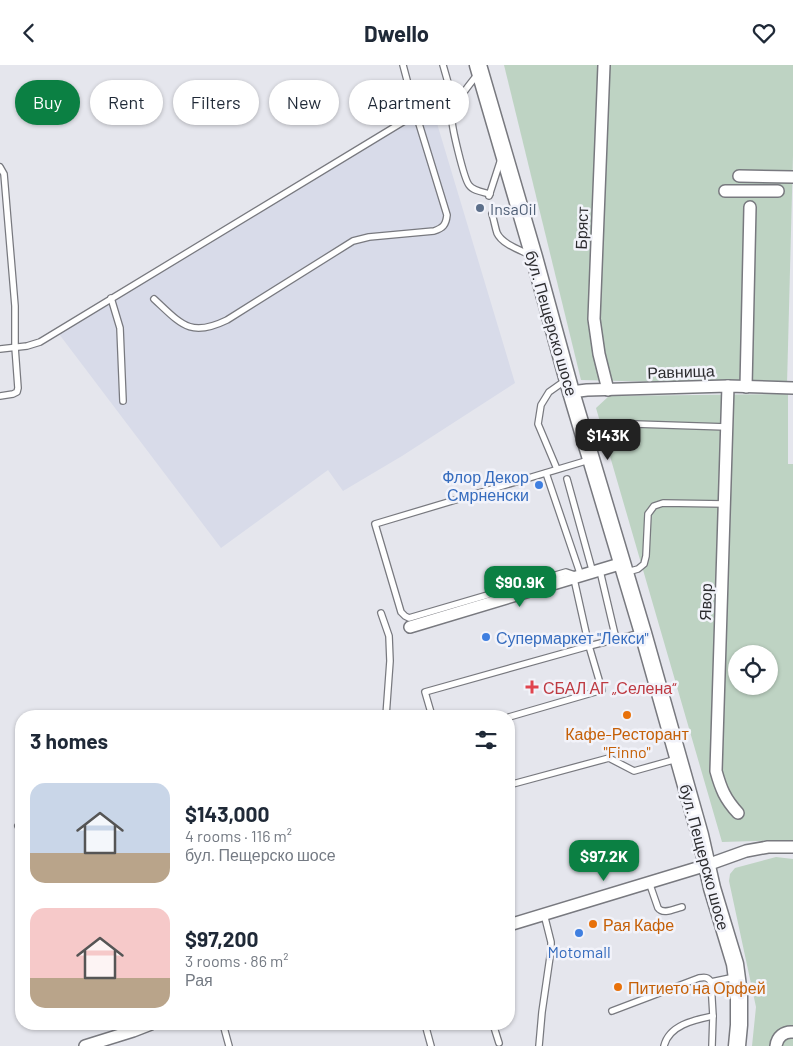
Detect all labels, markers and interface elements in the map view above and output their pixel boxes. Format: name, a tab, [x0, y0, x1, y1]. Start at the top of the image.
icon: back	[15, 19, 43, 47]
icon: heart	[750, 19, 778, 47]
text: Dwello	[364, 20, 429, 46]
chip: Buy	[15, 80, 80, 125]
chip: Rent	[90, 80, 163, 125]
chip: Filters	[173, 80, 259, 125]
chip: New	[269, 80, 339, 125]
chip: Apartment	[349, 80, 469, 125]
place label: InsaOil	[490, 199, 536, 218]
marker: InsaOil	[474, 202, 486, 214]
street label: Бряст	[571, 205, 591, 250]
street label: бул. Пещерско шосе	[522, 248, 582, 398]
street label: Равнища	[647, 360, 715, 382]
pin: $143K	[573, 419, 643, 461]
text: $143K	[586, 425, 630, 444]
place label: Флор Декор Смрненски	[442, 467, 529, 504]
marker: Флор Декор Смрненски	[533, 479, 545, 491]
pin: $90.9K	[479, 565, 561, 608]
text: $90.9K	[495, 572, 545, 591]
street label: Явор	[695, 583, 715, 621]
place label: Супермаркет "Лекси"	[496, 628, 649, 647]
marker: Супермаркет "Лекси"	[480, 631, 492, 643]
map controls	[728, 645, 778, 695]
button: locate	[728, 645, 778, 695]
place label: СБАЛ АГ „Селена“	[543, 678, 677, 697]
marker: СБАЛ АГ „Селена“	[525, 680, 539, 694]
marker: Кафе-Ресторант "Finno"	[621, 709, 633, 721]
place label: Кафе-Ресторант "Finno"	[565, 724, 689, 761]
icon: filters	[472, 726, 500, 754]
text: 3 homes	[30, 728, 108, 753]
street label: бул. Пещерско шосе	[676, 782, 734, 932]
text: $143,000	[185, 801, 269, 826]
icon: home	[70, 803, 130, 863]
text: 4 rooms · 116 m²	[185, 826, 292, 845]
pin: $97.2K	[563, 839, 645, 882]
text: бул. Пещерско шосе	[185, 845, 336, 864]
text: $97.2K	[580, 846, 628, 865]
place label: Рая Кафе	[603, 915, 674, 934]
marker: Рая Кафе	[587, 918, 599, 930]
text: $97,200	[185, 926, 258, 951]
marker: Motomall	[573, 927, 585, 939]
icon: home	[70, 928, 130, 988]
place label: Motomall	[547, 942, 611, 961]
text: 3 rooms · 86 m²	[185, 951, 289, 970]
text: Рая	[185, 970, 213, 989]
place label: Питието на Орфей	[628, 978, 766, 997]
marker: Питието на Орфей	[612, 981, 624, 993]

